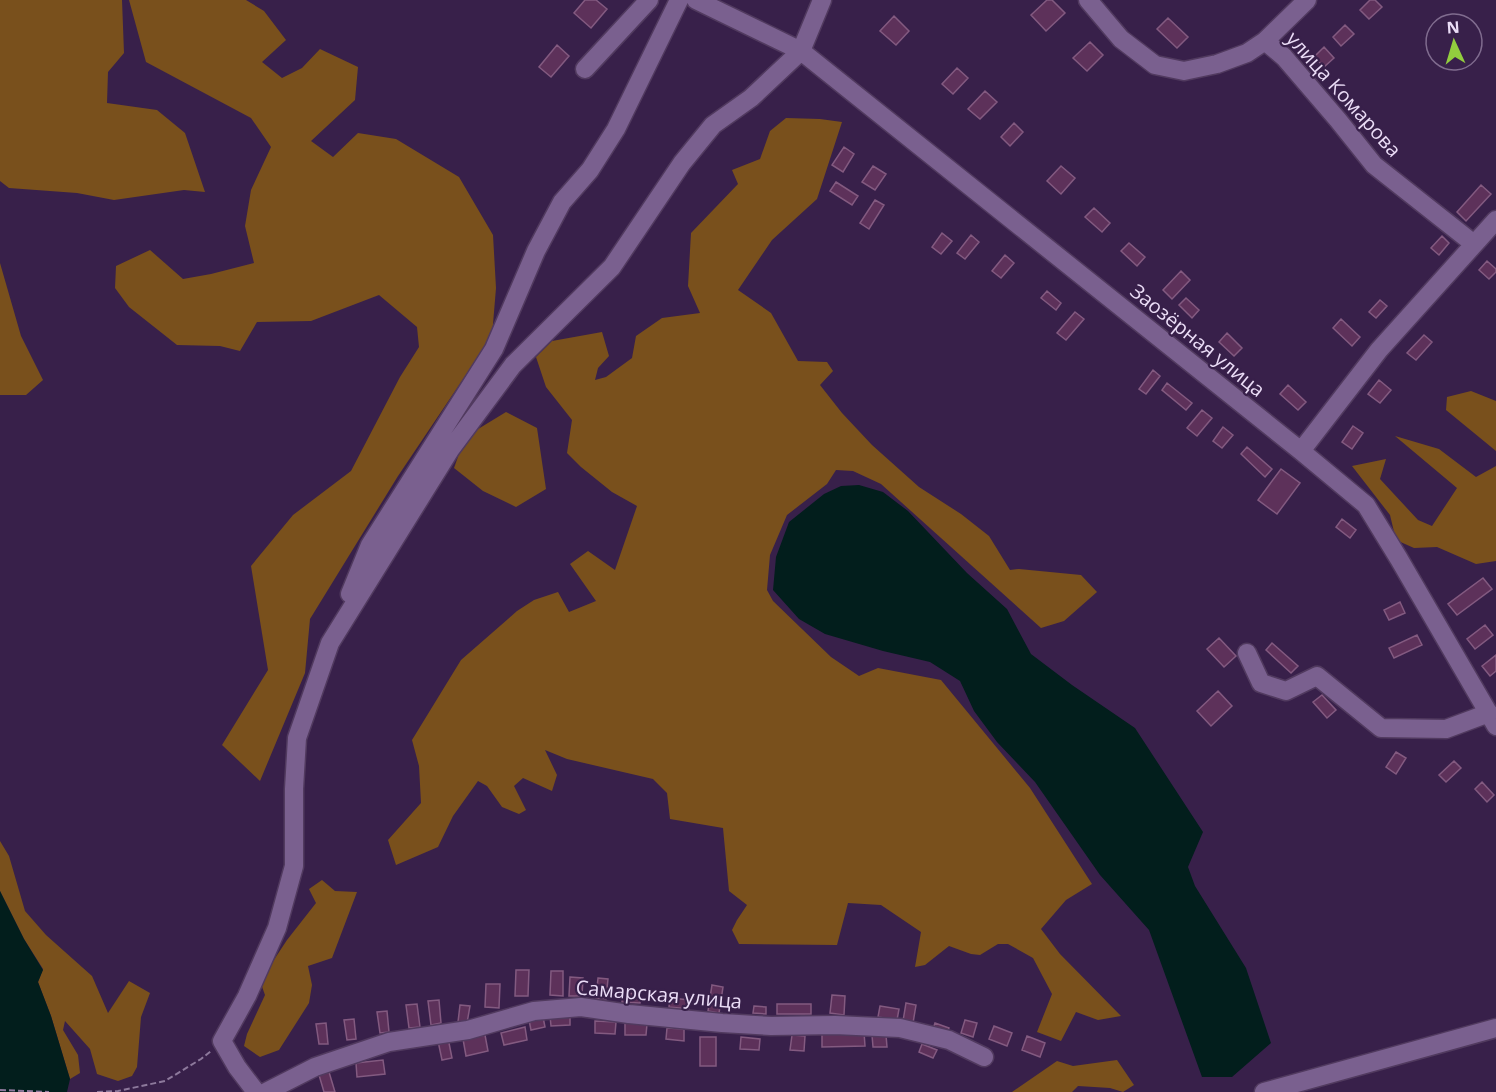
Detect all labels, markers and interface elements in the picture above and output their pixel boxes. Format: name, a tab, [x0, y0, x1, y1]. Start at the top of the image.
north arrow	[1424, 12, 1484, 72]
text: N	[1446, 16, 1460, 38]
street label: улица Комарова	[1280, 26, 1408, 162]
street label: Заозёрная улица	[1125, 277, 1271, 403]
street label: Самарская улица	[575, 973, 743, 1015]

